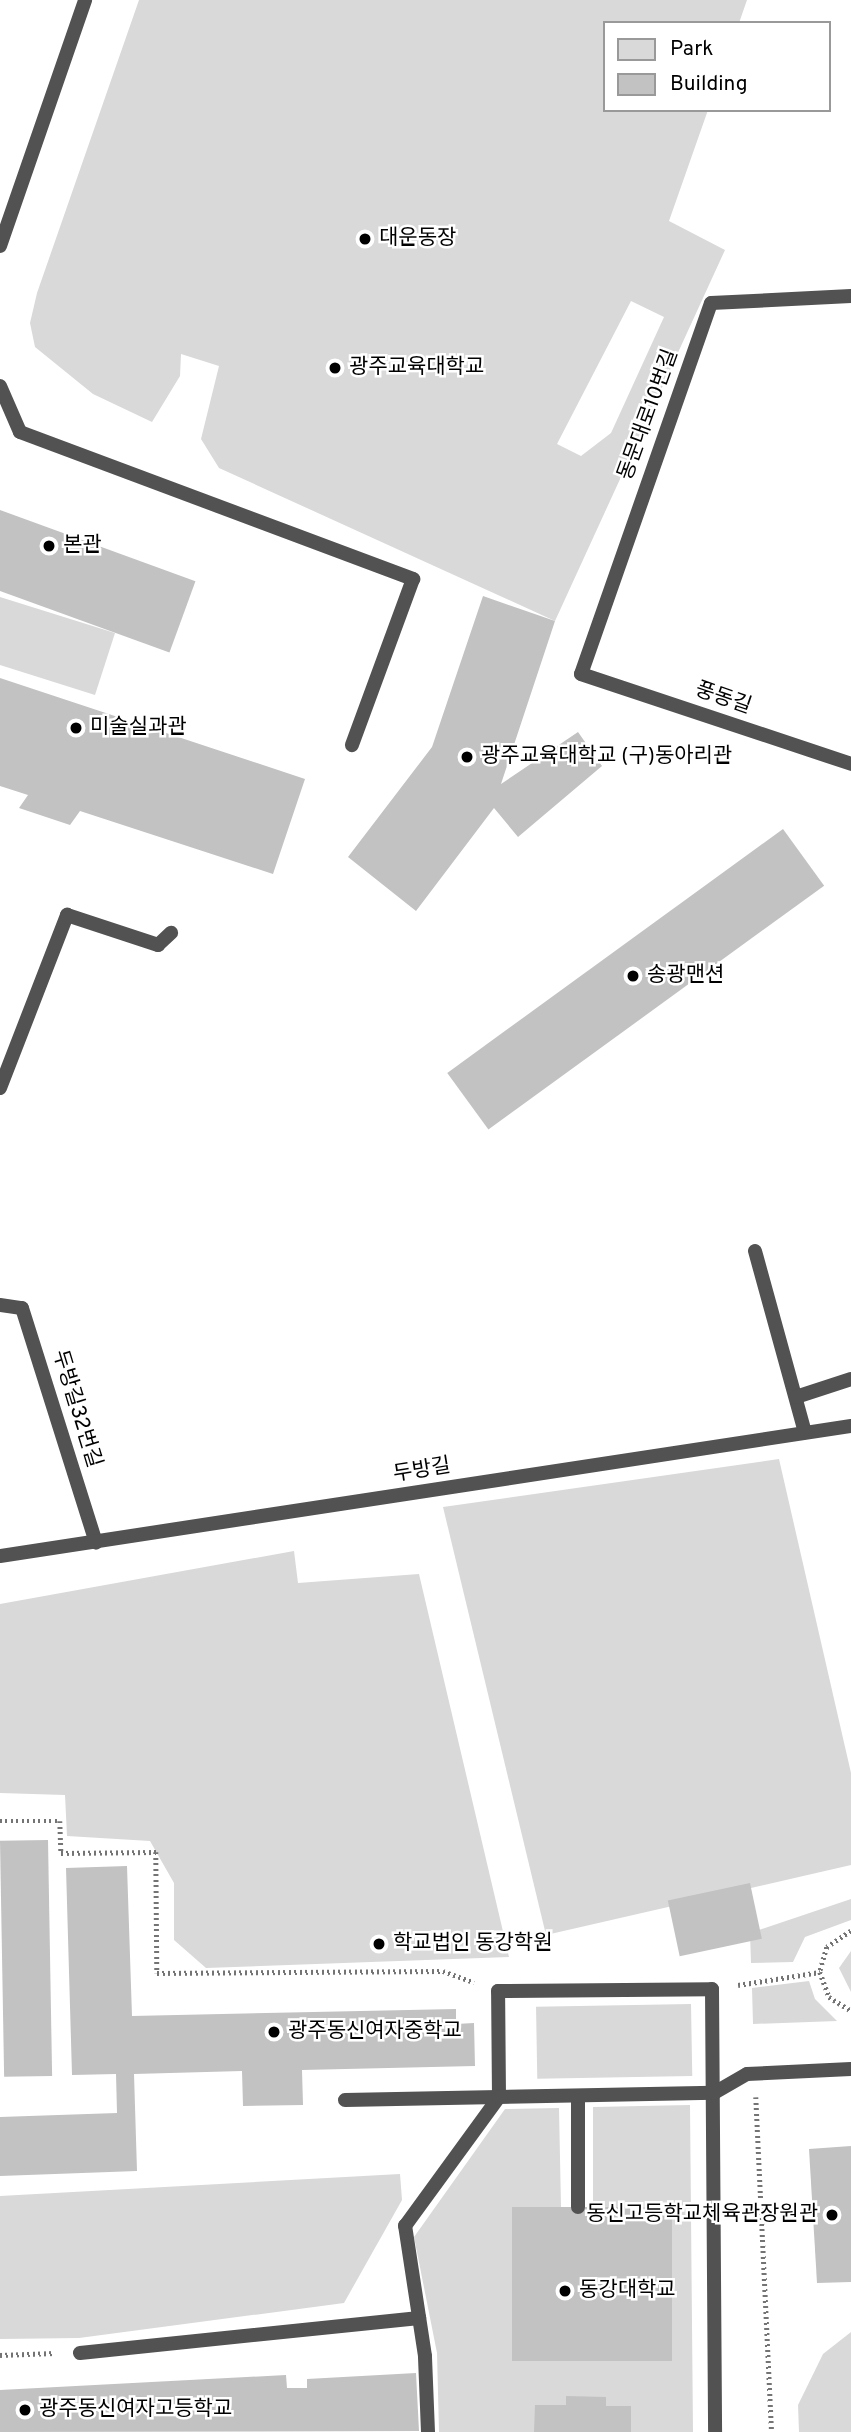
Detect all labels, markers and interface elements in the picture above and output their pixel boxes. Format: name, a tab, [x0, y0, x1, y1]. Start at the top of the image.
legend	[602, 21, 830, 112]
text: Park	[670, 36, 713, 63]
text: Building	[670, 71, 748, 98]
place label: 대운동장	[379, 226, 456, 252]
marker: 대운동장	[357, 231, 373, 247]
street label: 동문대로10번길	[614, 346, 684, 484]
place label: 광주교육대학교	[349, 355, 484, 381]
marker: 광주교육대학교	[327, 360, 343, 376]
place label: 본관	[63, 533, 102, 559]
marker: 본관	[41, 538, 57, 554]
street label: 풍동길	[691, 678, 755, 720]
place label: 미술실과관	[90, 715, 187, 741]
marker: 미술실과관	[68, 720, 84, 736]
place label: 광주교육대학교 (구)동아리관	[481, 744, 732, 770]
marker: 광주교육대학교 (구)동아리관	[459, 749, 475, 765]
place label: 송광맨션	[647, 963, 724, 989]
marker: 송광맨션	[625, 968, 641, 984]
street label: 두방길32번길	[46, 1347, 106, 1471]
street label: 두방길	[391, 1454, 453, 1488]
place label: 학교법인 동강학원	[393, 1931, 552, 1957]
marker: 학교법인 동강학원	[371, 1936, 387, 1952]
place label: 광주동신여자중학교	[288, 2019, 462, 2045]
marker: 광주동신여자중학교	[266, 2024, 282, 2040]
place label: 동신고등학교체육관장원관	[586, 2202, 818, 2228]
marker: 동신고등학교체육관장원관	[824, 2207, 840, 2223]
place label: 동강대학교	[579, 2278, 676, 2304]
marker: 동강대학교	[557, 2283, 573, 2299]
place label: 광주동신여자고등학교	[39, 2397, 232, 2423]
marker: 광주동신여자고등학교	[17, 2402, 33, 2418]

